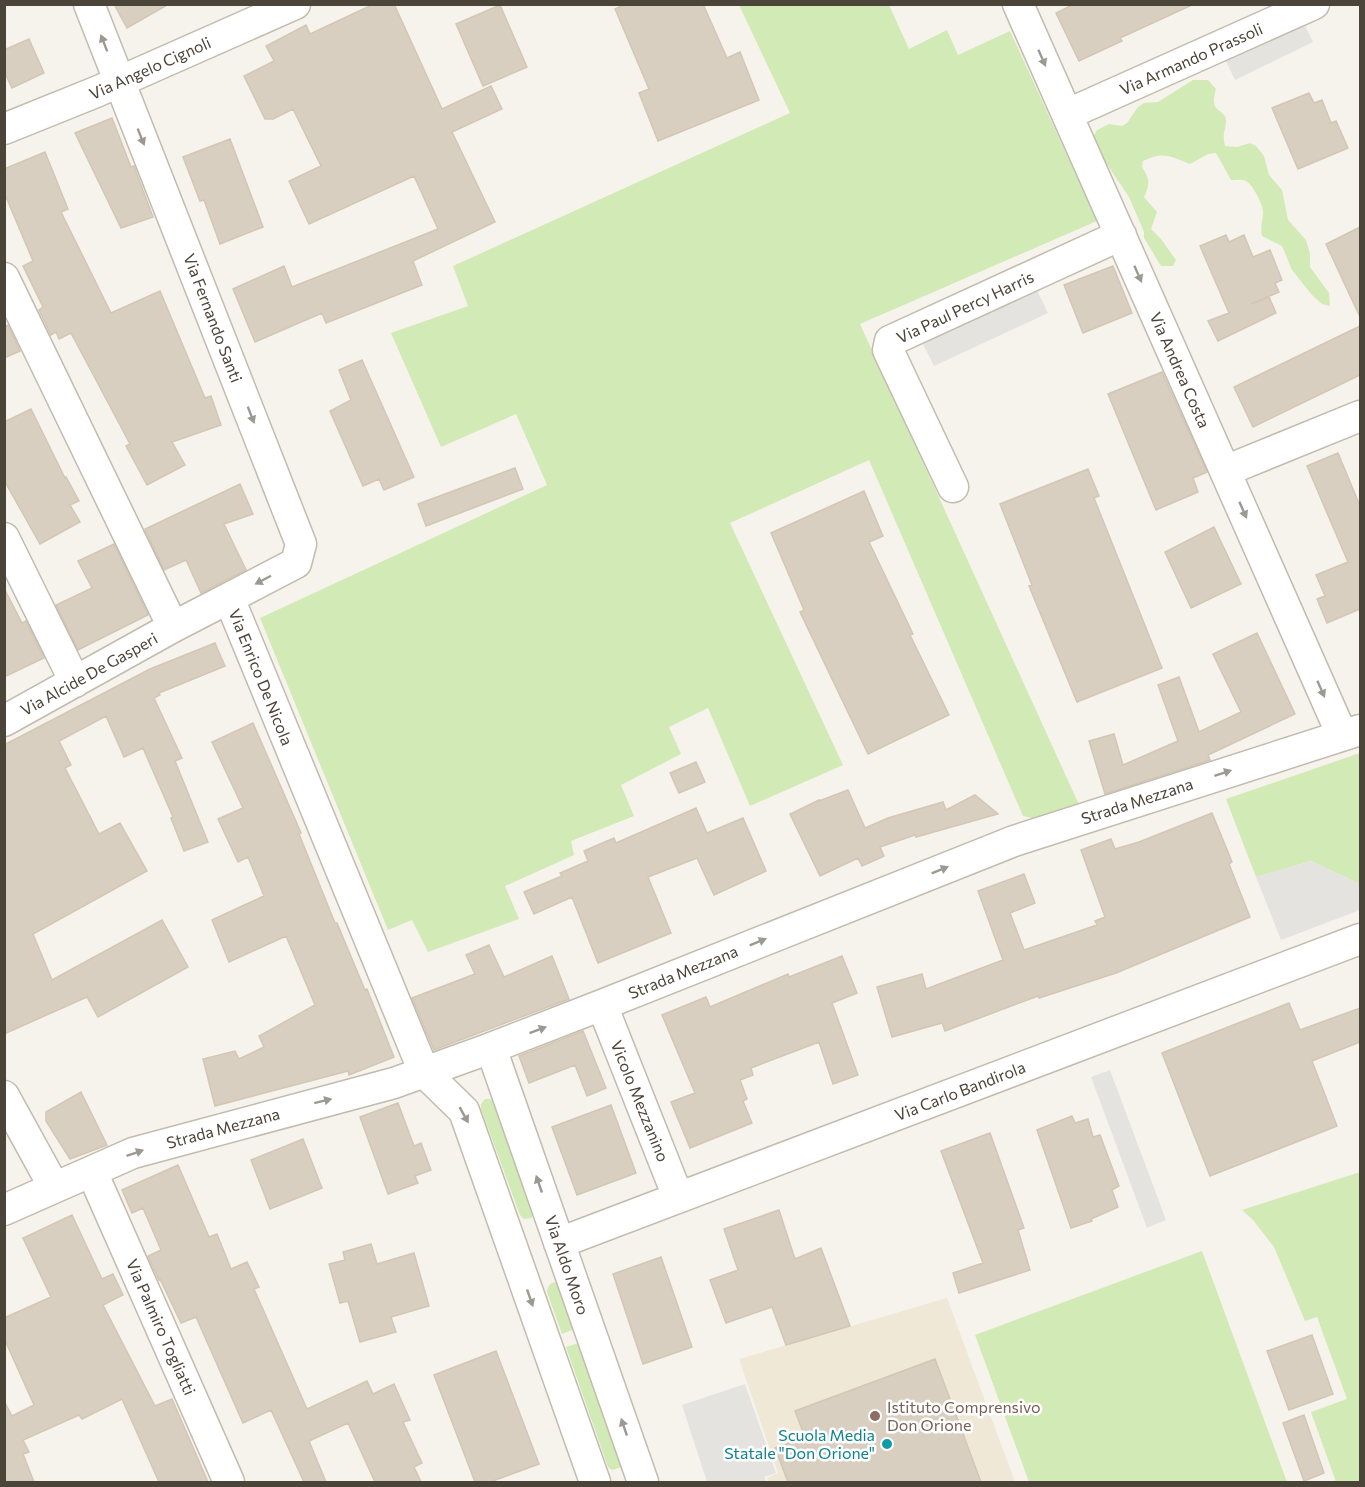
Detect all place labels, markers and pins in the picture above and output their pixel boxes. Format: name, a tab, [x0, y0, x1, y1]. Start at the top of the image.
place label: Istituto Comprensivo Don Orione	[887, 1397, 1041, 1434]
marker: Istituto Comprensivo Don Orione	[868, 1409, 882, 1423]
place label: Scuola Media Statale "Don Orione"	[724, 1425, 875, 1462]
marker: Scuola Media Statale "Don Orione"	[880, 1437, 894, 1451]

